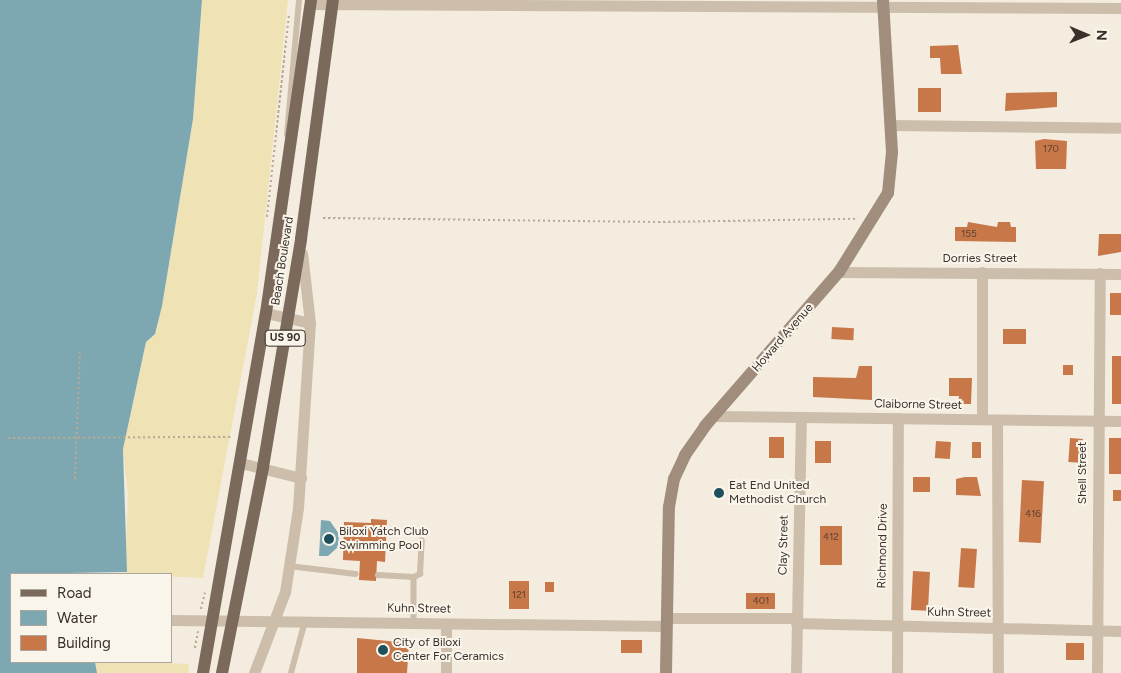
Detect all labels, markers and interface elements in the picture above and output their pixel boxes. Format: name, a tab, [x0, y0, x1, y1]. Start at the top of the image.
north arrow	[1061, 10, 1111, 60]
text: N	[1093, 30, 1110, 41]
house number: 170	[1043, 143, 1059, 155]
street label: Beach Boulevard	[269, 216, 297, 306]
house number: 155	[961, 228, 977, 240]
street label: Dorries Street	[943, 252, 1017, 266]
street label: Howard Avenue	[749, 301, 817, 375]
road number: US 90	[264, 329, 306, 346]
street label: Claiborne Street	[874, 397, 962, 413]
street label: Shell Street	[1076, 442, 1090, 504]
place label: Eat End United Methodist Church	[729, 479, 826, 507]
marker: Eat End United Methodist Church	[713, 487, 725, 499]
street label: Richmond Drive	[875, 503, 891, 589]
house number: 416	[1025, 508, 1041, 520]
street label: Clay Street	[776, 515, 792, 575]
place label: Biloxi Yatch Club Swimming Pool	[339, 525, 428, 553]
house number: 412	[823, 531, 839, 543]
marker: Biloxi Yatch Club Swimming Pool	[323, 533, 335, 545]
legend	[10, 573, 172, 663]
text: Road	[57, 584, 92, 602]
house number: 121	[512, 589, 526, 601]
house number: 401	[753, 595, 769, 607]
street label: Kuhn Street	[387, 601, 451, 617]
street label: Kuhn Street	[927, 605, 991, 621]
text: Water	[57, 609, 97, 627]
text: Building	[57, 634, 111, 652]
place label: City of Biloxi Center For Ceramics	[393, 636, 504, 664]
marker: City of Biloxi Center For Ceramics	[377, 644, 389, 656]

